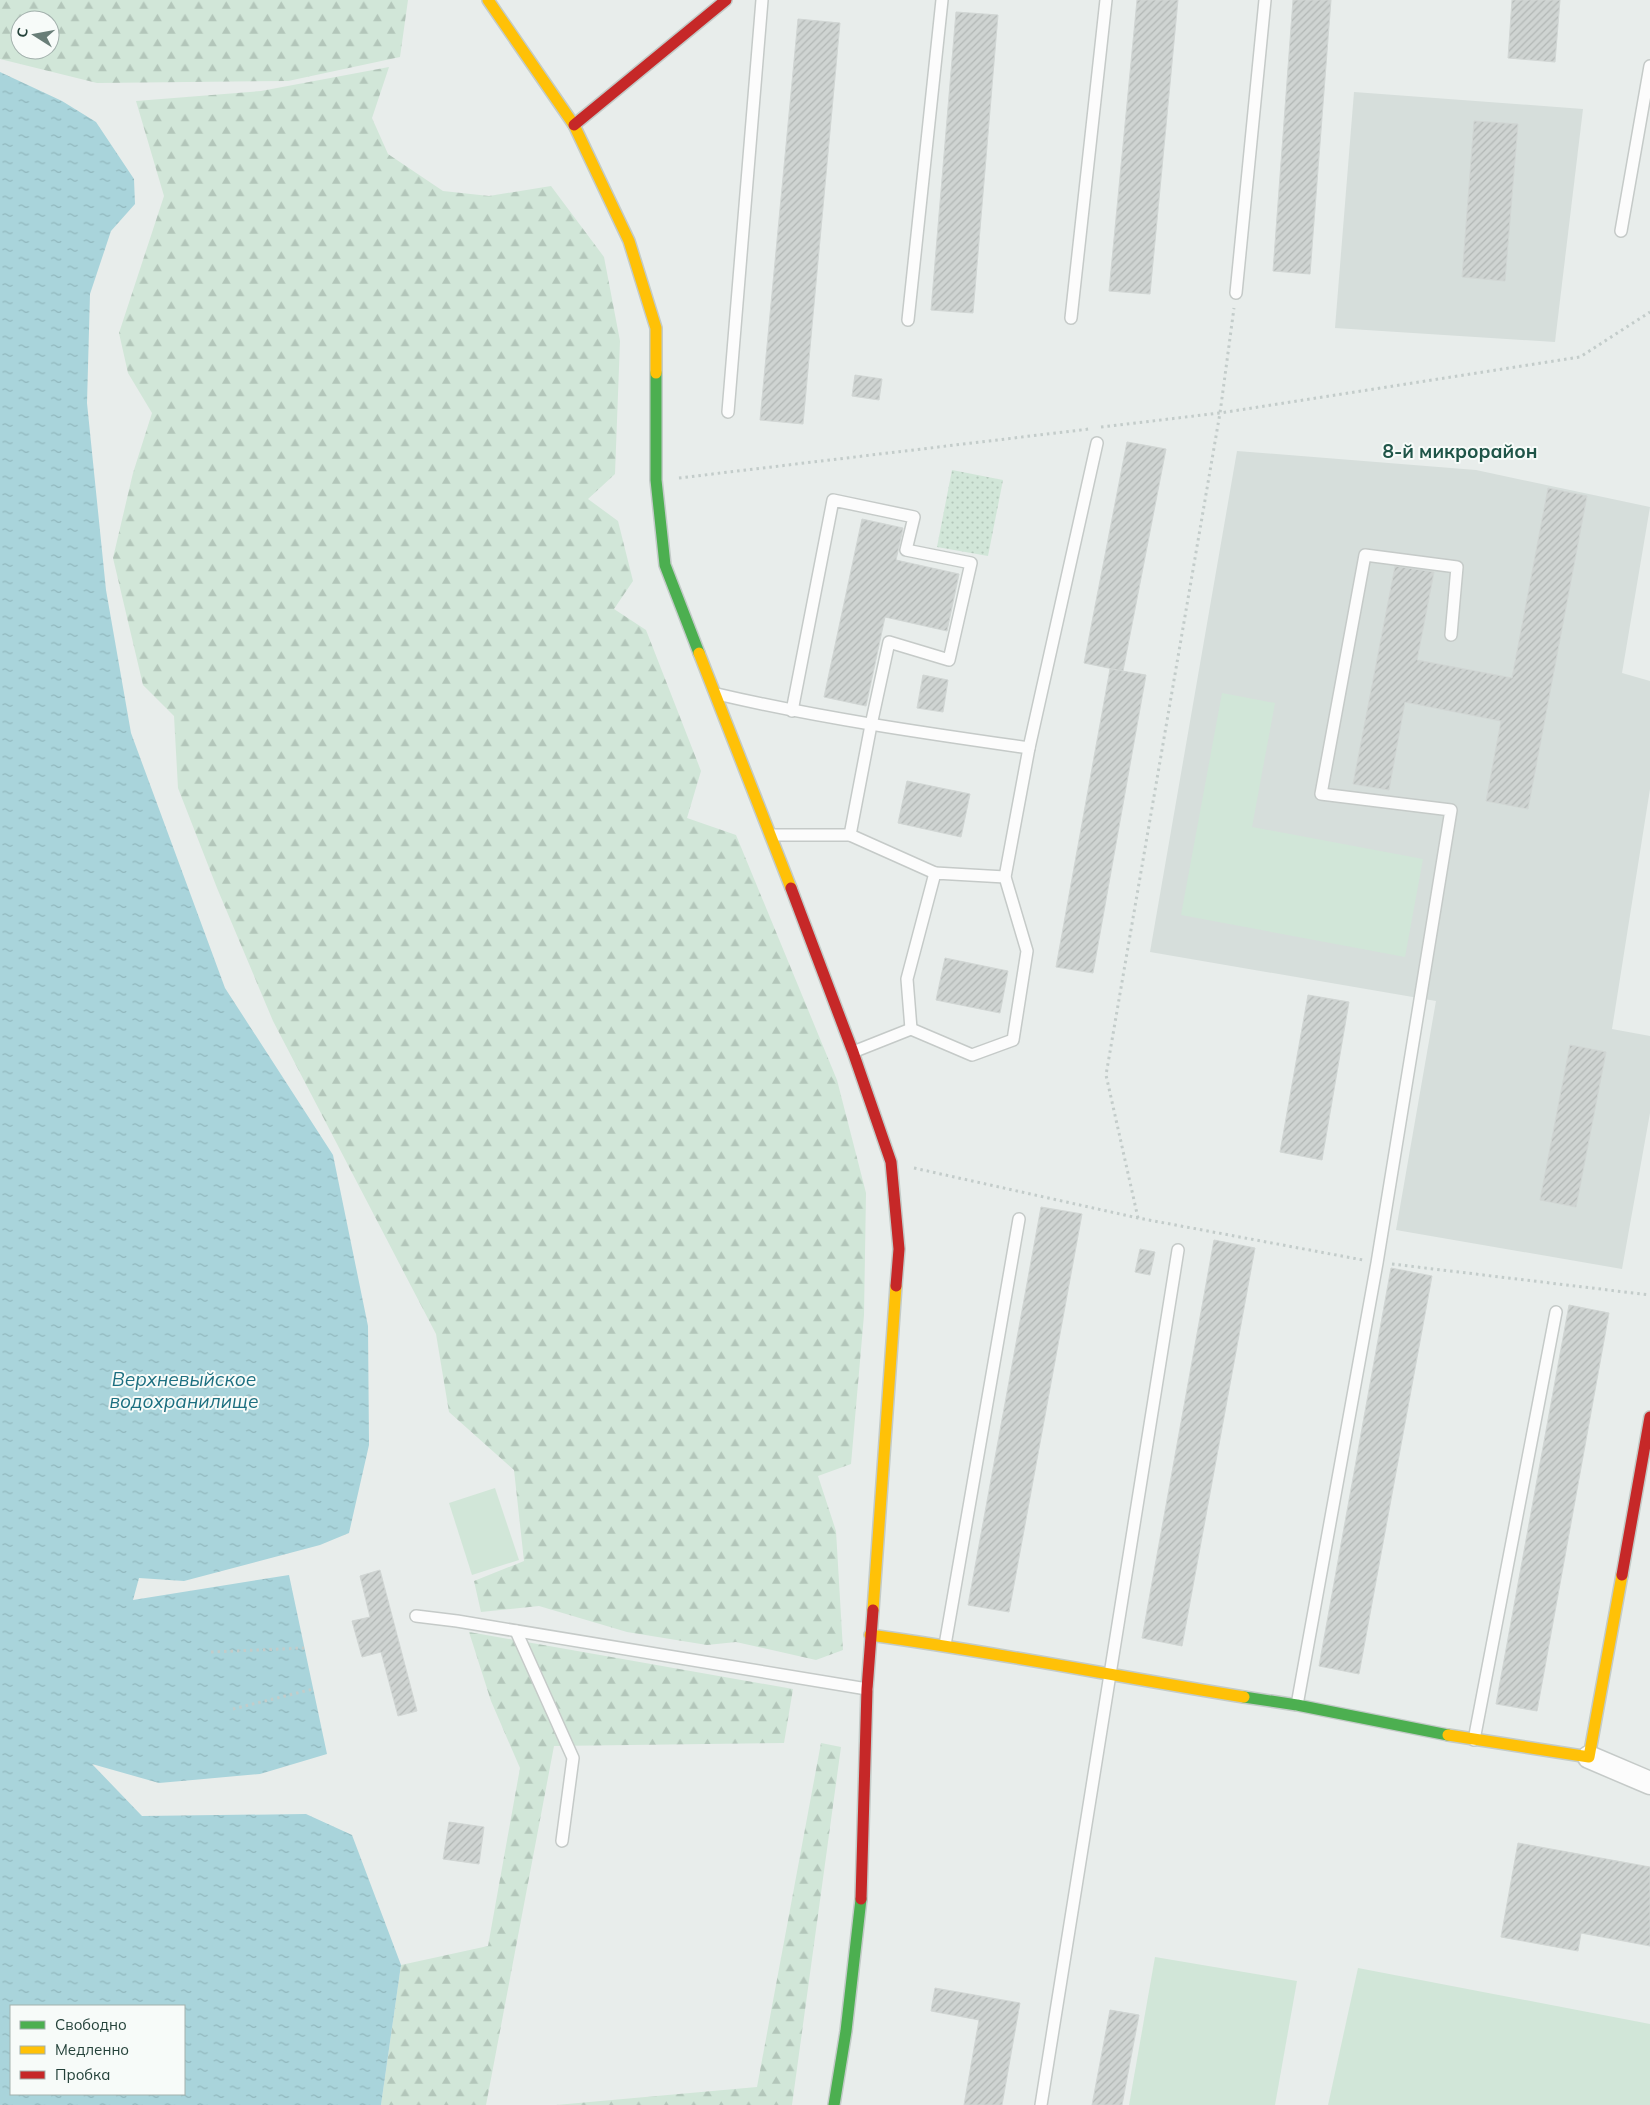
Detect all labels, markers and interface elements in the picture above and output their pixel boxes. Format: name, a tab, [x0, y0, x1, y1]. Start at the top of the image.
north arrow	[10, 10, 60, 60]
text: С	[12, 26, 32, 39]
district label: 8-й микрорайон	[1383, 439, 1537, 463]
water label: Верхневыйское водохранилище	[109, 1367, 259, 1413]
legend	[10, 2005, 185, 2095]
text: Свободно	[55, 2015, 127, 2034]
text: Медленно	[55, 2040, 129, 2059]
text: Пробка	[55, 2065, 110, 2084]

